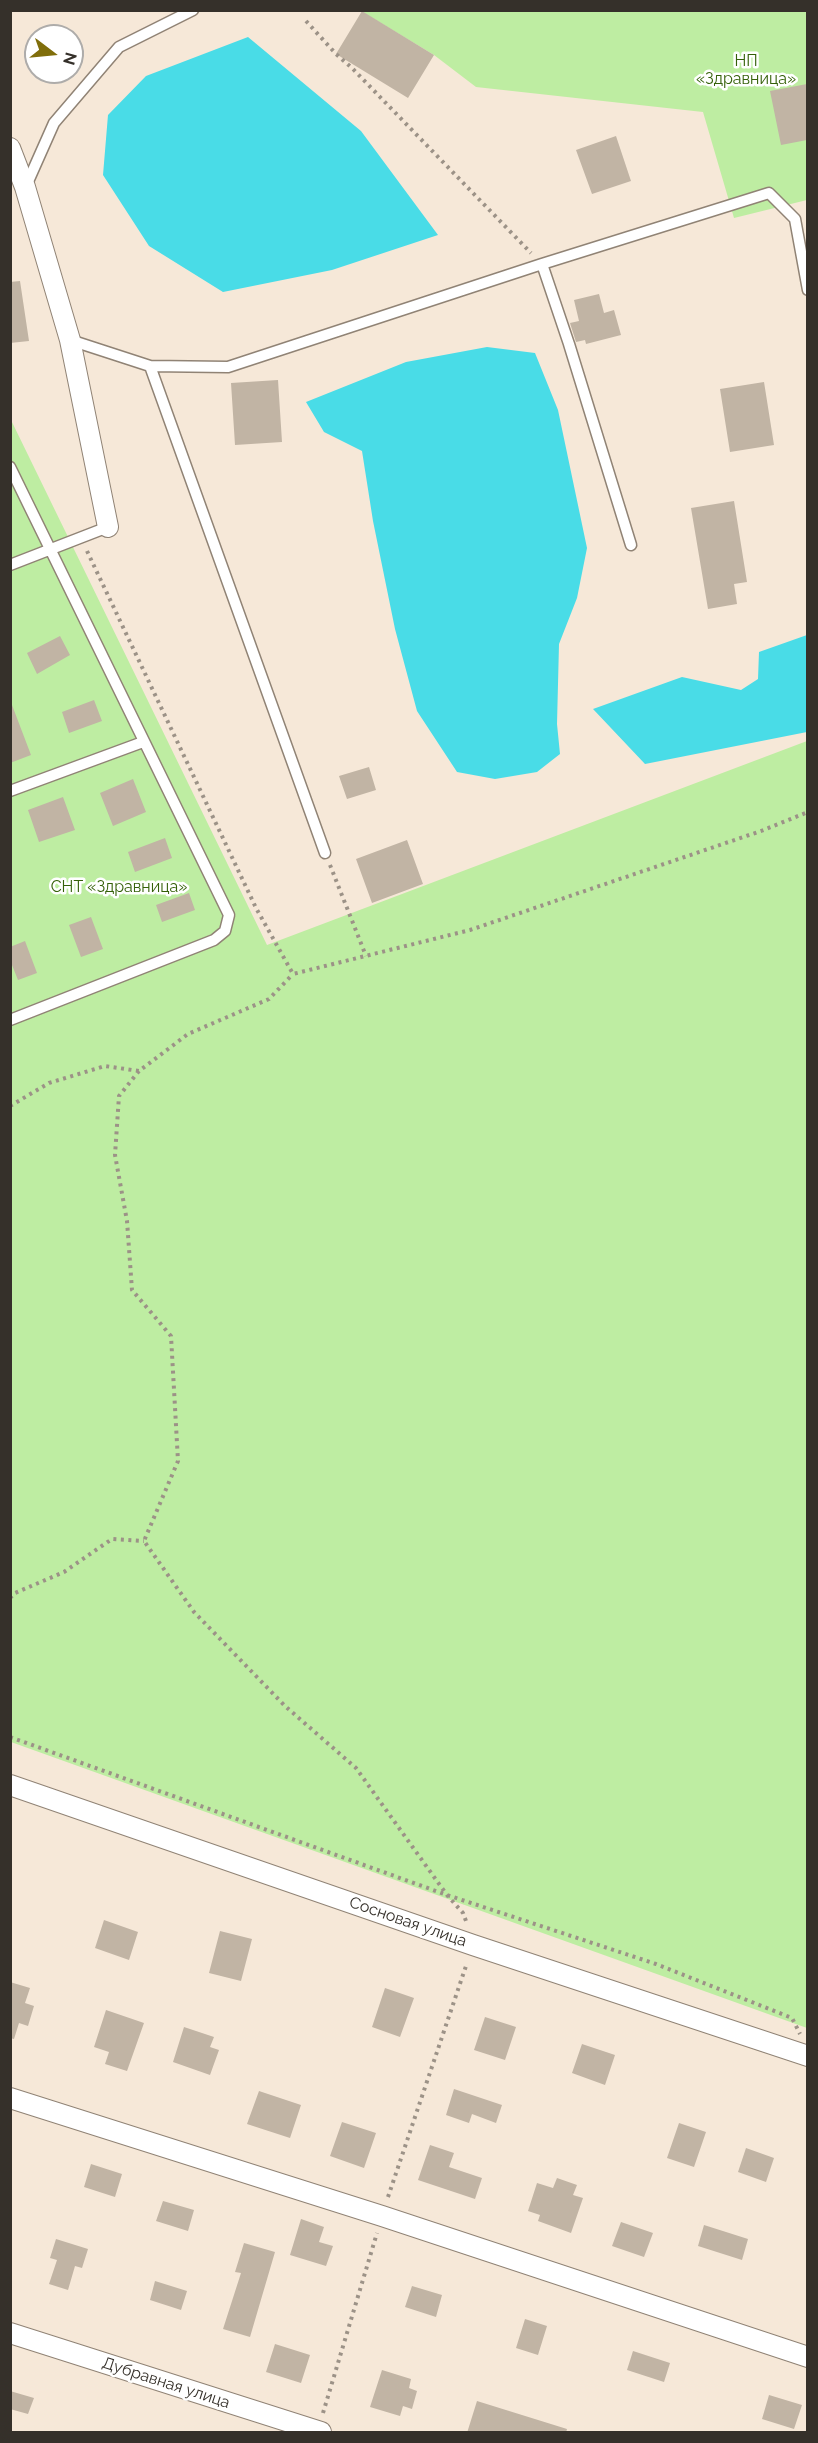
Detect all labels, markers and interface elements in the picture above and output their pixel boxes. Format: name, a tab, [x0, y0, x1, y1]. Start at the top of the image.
north arrow	[24, 24, 84, 84]
text: N	[59, 50, 81, 67]
park label: НП «Здравница»	[696, 51, 796, 89]
park label: СНТ «Здравница»	[51, 877, 187, 897]
street label: Сосновая улица	[347, 1893, 469, 1951]
street label: Дубравная улица	[100, 2353, 232, 2413]

